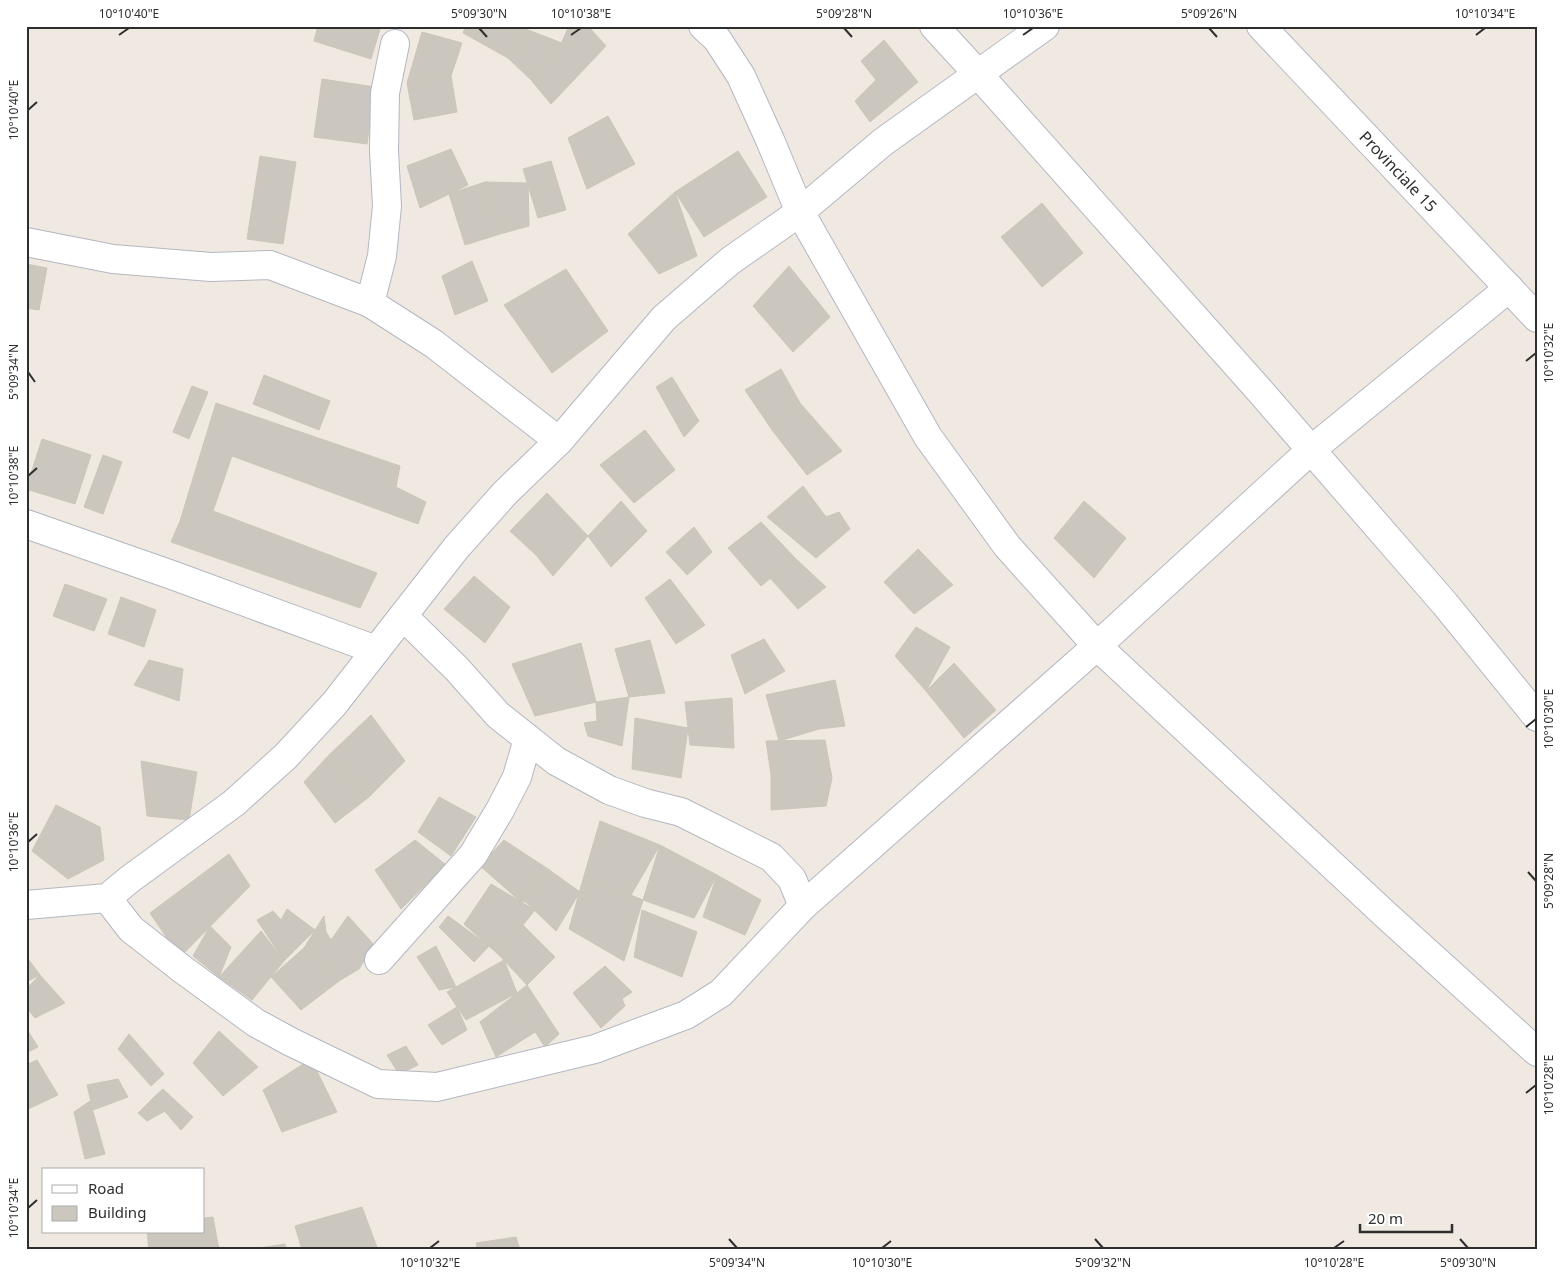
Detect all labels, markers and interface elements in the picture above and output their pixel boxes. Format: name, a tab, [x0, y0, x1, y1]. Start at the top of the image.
text: 10°10'40"E	[99, 5, 159, 22]
text: 5°09'30"N	[451, 5, 507, 22]
text: 10°10'38"E	[551, 5, 611, 22]
text: 5°09'28"N	[816, 5, 872, 22]
text: 10°10'36"E	[1003, 5, 1063, 22]
text: 5°09'26"N	[1181, 5, 1237, 22]
text: 10°10'34"E	[1455, 5, 1515, 22]
text: 10°10'40"E	[5, 80, 22, 140]
street label: Provinciale 15	[1355, 126, 1442, 217]
text: 10°10'32"E	[1540, 323, 1557, 383]
text: 5°09'34"N	[5, 344, 22, 400]
text: 10°10'38"E	[5, 446, 22, 506]
text: 10°10'30"E	[1540, 689, 1557, 749]
text: 10°10'36"E	[5, 812, 22, 872]
text: 5°09'28"N	[1540, 853, 1557, 909]
text: 10°10'28"E	[1540, 1055, 1557, 1115]
legend	[42, 1168, 205, 1234]
text: 10°10'34"E	[5, 1178, 22, 1238]
text: Road	[88, 1178, 124, 1198]
scale bar	[1360, 1201, 1453, 1233]
text: Building	[88, 1202, 146, 1222]
text: 20 m	[1368, 1208, 1403, 1228]
text: 10°10'32"E	[400, 1254, 460, 1271]
text: 5°09'34"N	[709, 1254, 765, 1271]
text: 10°10'30"E	[852, 1254, 912, 1271]
text: 5°09'32"N	[1075, 1254, 1131, 1271]
text: 10°10'28"E	[1304, 1254, 1364, 1271]
text: 5°09'30"N	[1440, 1254, 1496, 1271]

